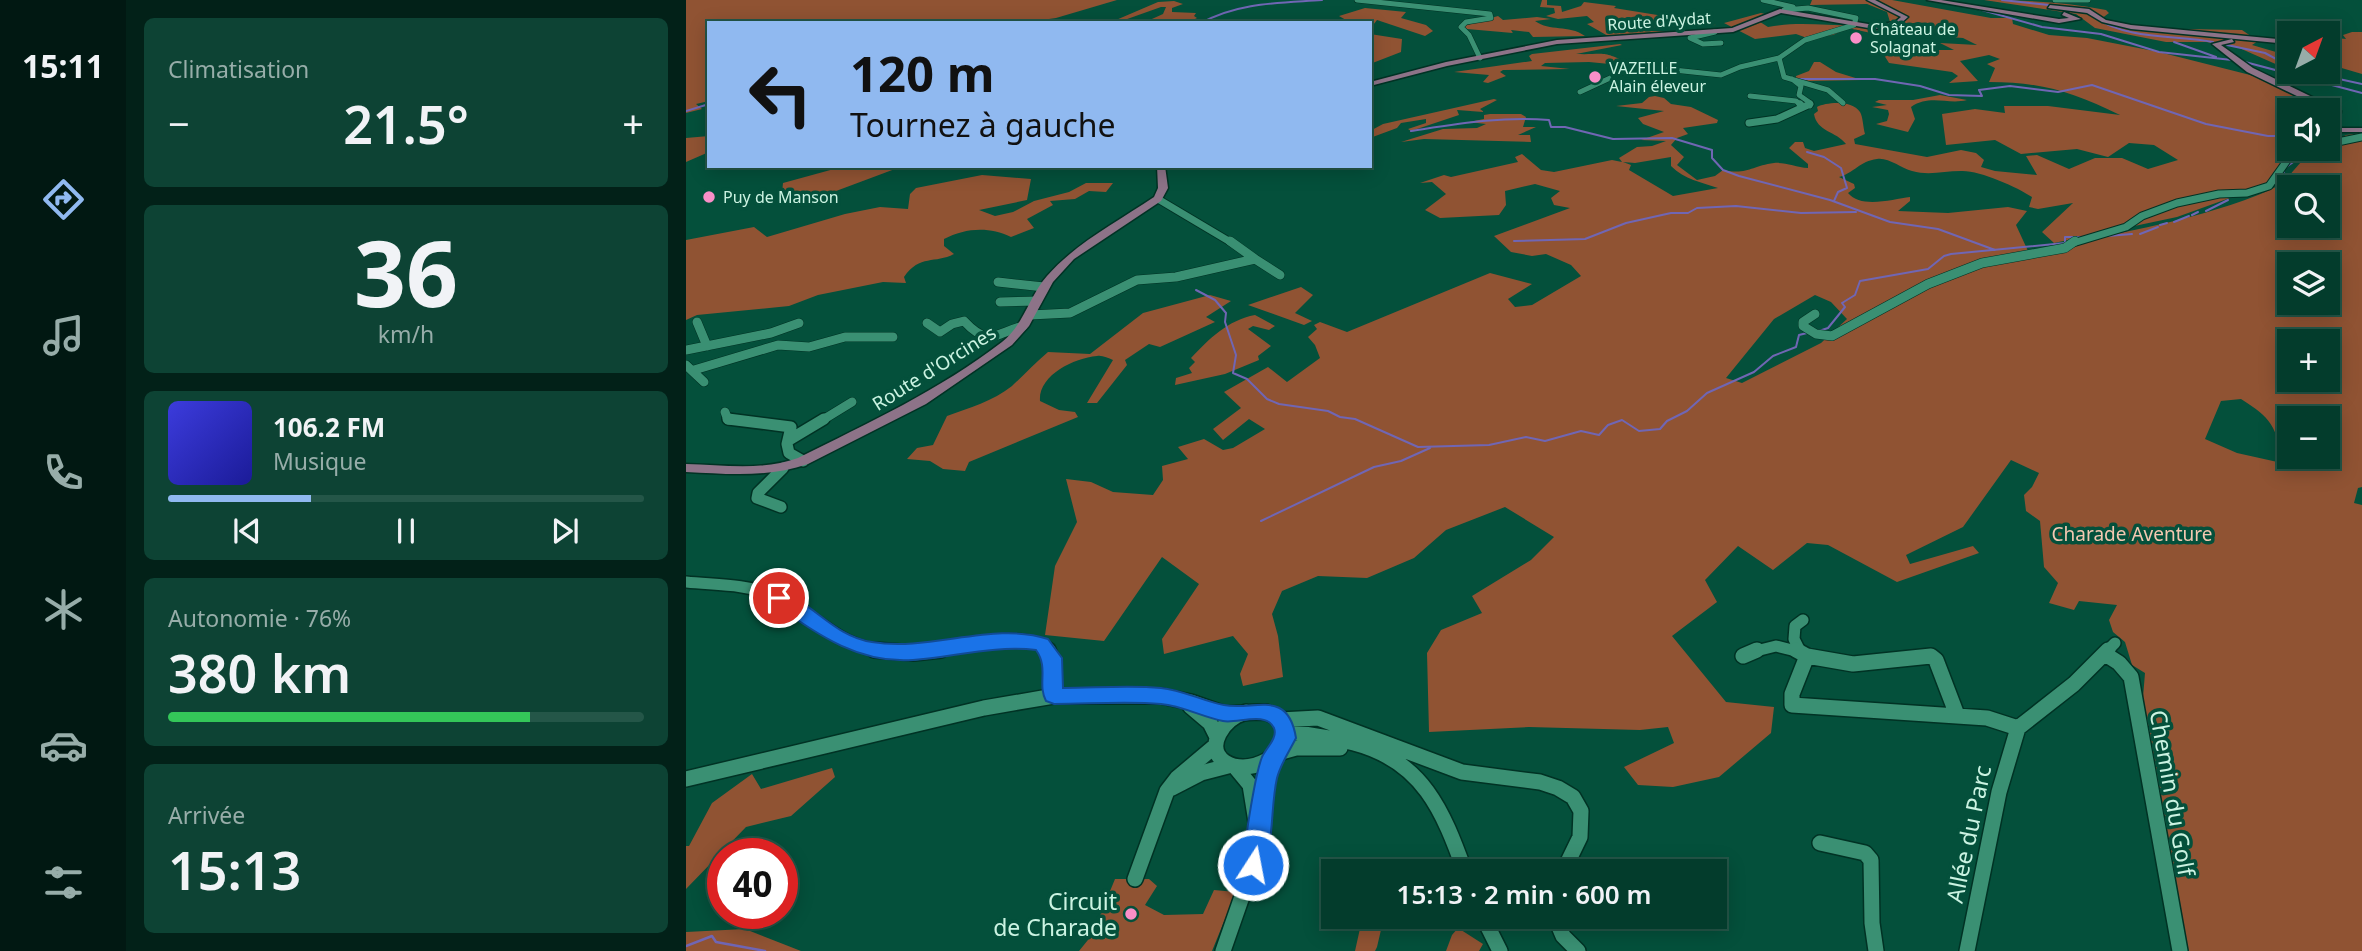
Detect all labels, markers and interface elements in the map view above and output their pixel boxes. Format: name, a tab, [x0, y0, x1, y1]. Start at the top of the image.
street label: Route d'Aydat	[1606, 6, 1712, 36]
place label: Château de Solagnat	[1870, 18, 1956, 58]
north arrow	[2277, 21, 2340, 84]
map controls	[2277, 21, 2340, 469]
marker: Château de Solagnat	[1848, 30, 1864, 46]
text: 120 m	[850, 40, 995, 106]
text: 15:11	[22, 44, 104, 87]
icon: left	[735, 49, 826, 140]
text: Climatisation	[168, 53, 309, 85]
place label: VAZEILLE Alain éleveur	[1609, 57, 1706, 97]
marker: VAZEILLE Alain éleveur	[1587, 69, 1603, 85]
text: 21.5°	[343, 88, 469, 159]
text: −	[168, 97, 190, 149]
text: +	[622, 97, 644, 149]
button: sound	[2277, 98, 2340, 161]
text: Tournez à gauche	[850, 103, 1116, 146]
icon: directions	[39, 175, 88, 224]
button: search	[2277, 175, 2340, 238]
place label: Puy de Manson	[723, 186, 839, 208]
marker: Puy de Manson	[701, 189, 717, 205]
text: 36	[354, 210, 458, 334]
button: layers	[2277, 252, 2340, 315]
icon: music	[39, 311, 88, 360]
text: km/h	[378, 318, 434, 350]
street label: Route d'Orcines	[867, 320, 1001, 416]
button: +	[2277, 329, 2340, 392]
button: −	[2277, 406, 2340, 469]
text: 106.2 FM	[273, 409, 385, 445]
text: Musique	[273, 445, 366, 477]
icon: phone	[39, 448, 88, 497]
icon: previous	[228, 512, 266, 550]
icon: pause	[387, 512, 425, 550]
icon: next	[546, 512, 584, 550]
park label: Charade Aventure	[2052, 521, 2212, 547]
pin	[749, 568, 809, 628]
icon: arrive	[760, 579, 798, 617]
icon: climate	[39, 585, 88, 634]
text: Autonomie · 76%	[168, 602, 351, 634]
text: 380 km	[168, 637, 351, 708]
street label: Chemin du Golf	[2143, 707, 2204, 880]
icon: car	[39, 721, 88, 770]
street label: Allée du Parc	[1938, 762, 1998, 906]
text: Arrivée	[168, 799, 245, 831]
position arrow	[1216, 828, 1290, 902]
text: 15:13	[168, 834, 301, 905]
speed limit sign: 40	[707, 838, 798, 929]
icon: filters	[39, 858, 88, 907]
text: 15:13 · 2 min · 600 m	[1397, 876, 1651, 912]
place label: Circuit de Charade	[993, 885, 1117, 943]
marker: Circuit de Charade	[1123, 906, 1139, 922]

